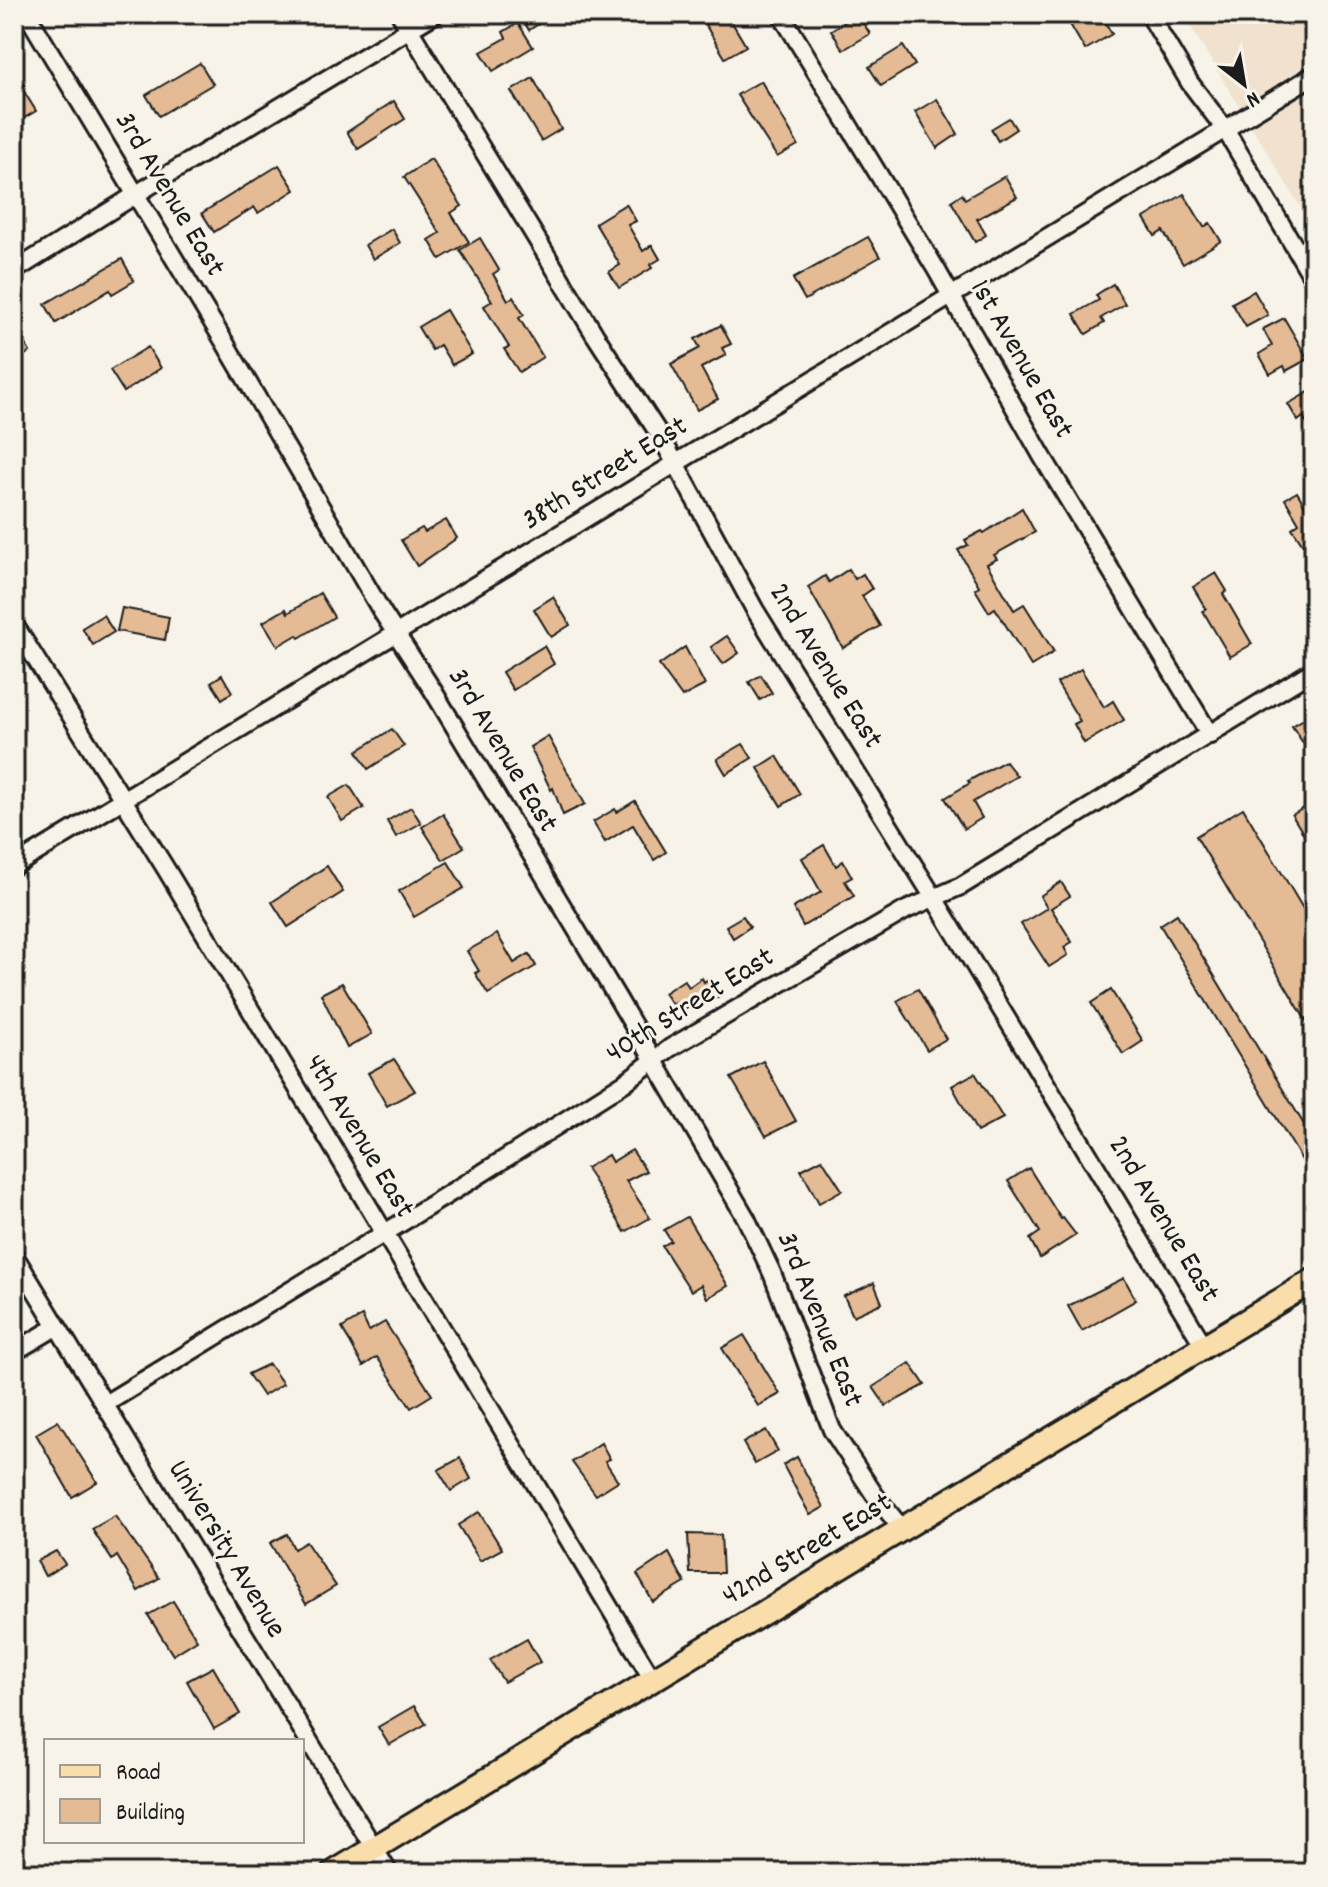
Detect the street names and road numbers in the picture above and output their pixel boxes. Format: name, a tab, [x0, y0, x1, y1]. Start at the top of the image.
street label: 3rd Avenue East	[102, 104, 234, 286]
street label: 1st Avenue East	[957, 272, 1083, 448]
street label: 38th Street East	[515, 407, 697, 543]
street label: 2nd Avenue East	[756, 576, 892, 758]
street label: 3rd Avenue East	[435, 660, 567, 842]
street label: 40th Street East	[598, 938, 784, 1076]
street label: 4th Avenue East	[292, 1047, 424, 1227]
street label: 2nd Avenue East	[1095, 1128, 1229, 1312]
street label: 3rd Avenue East	[763, 1226, 873, 1414]
street label: University Avenue	[155, 1453, 295, 1647]
street label: 42nd Street East	[715, 1483, 901, 1619]

